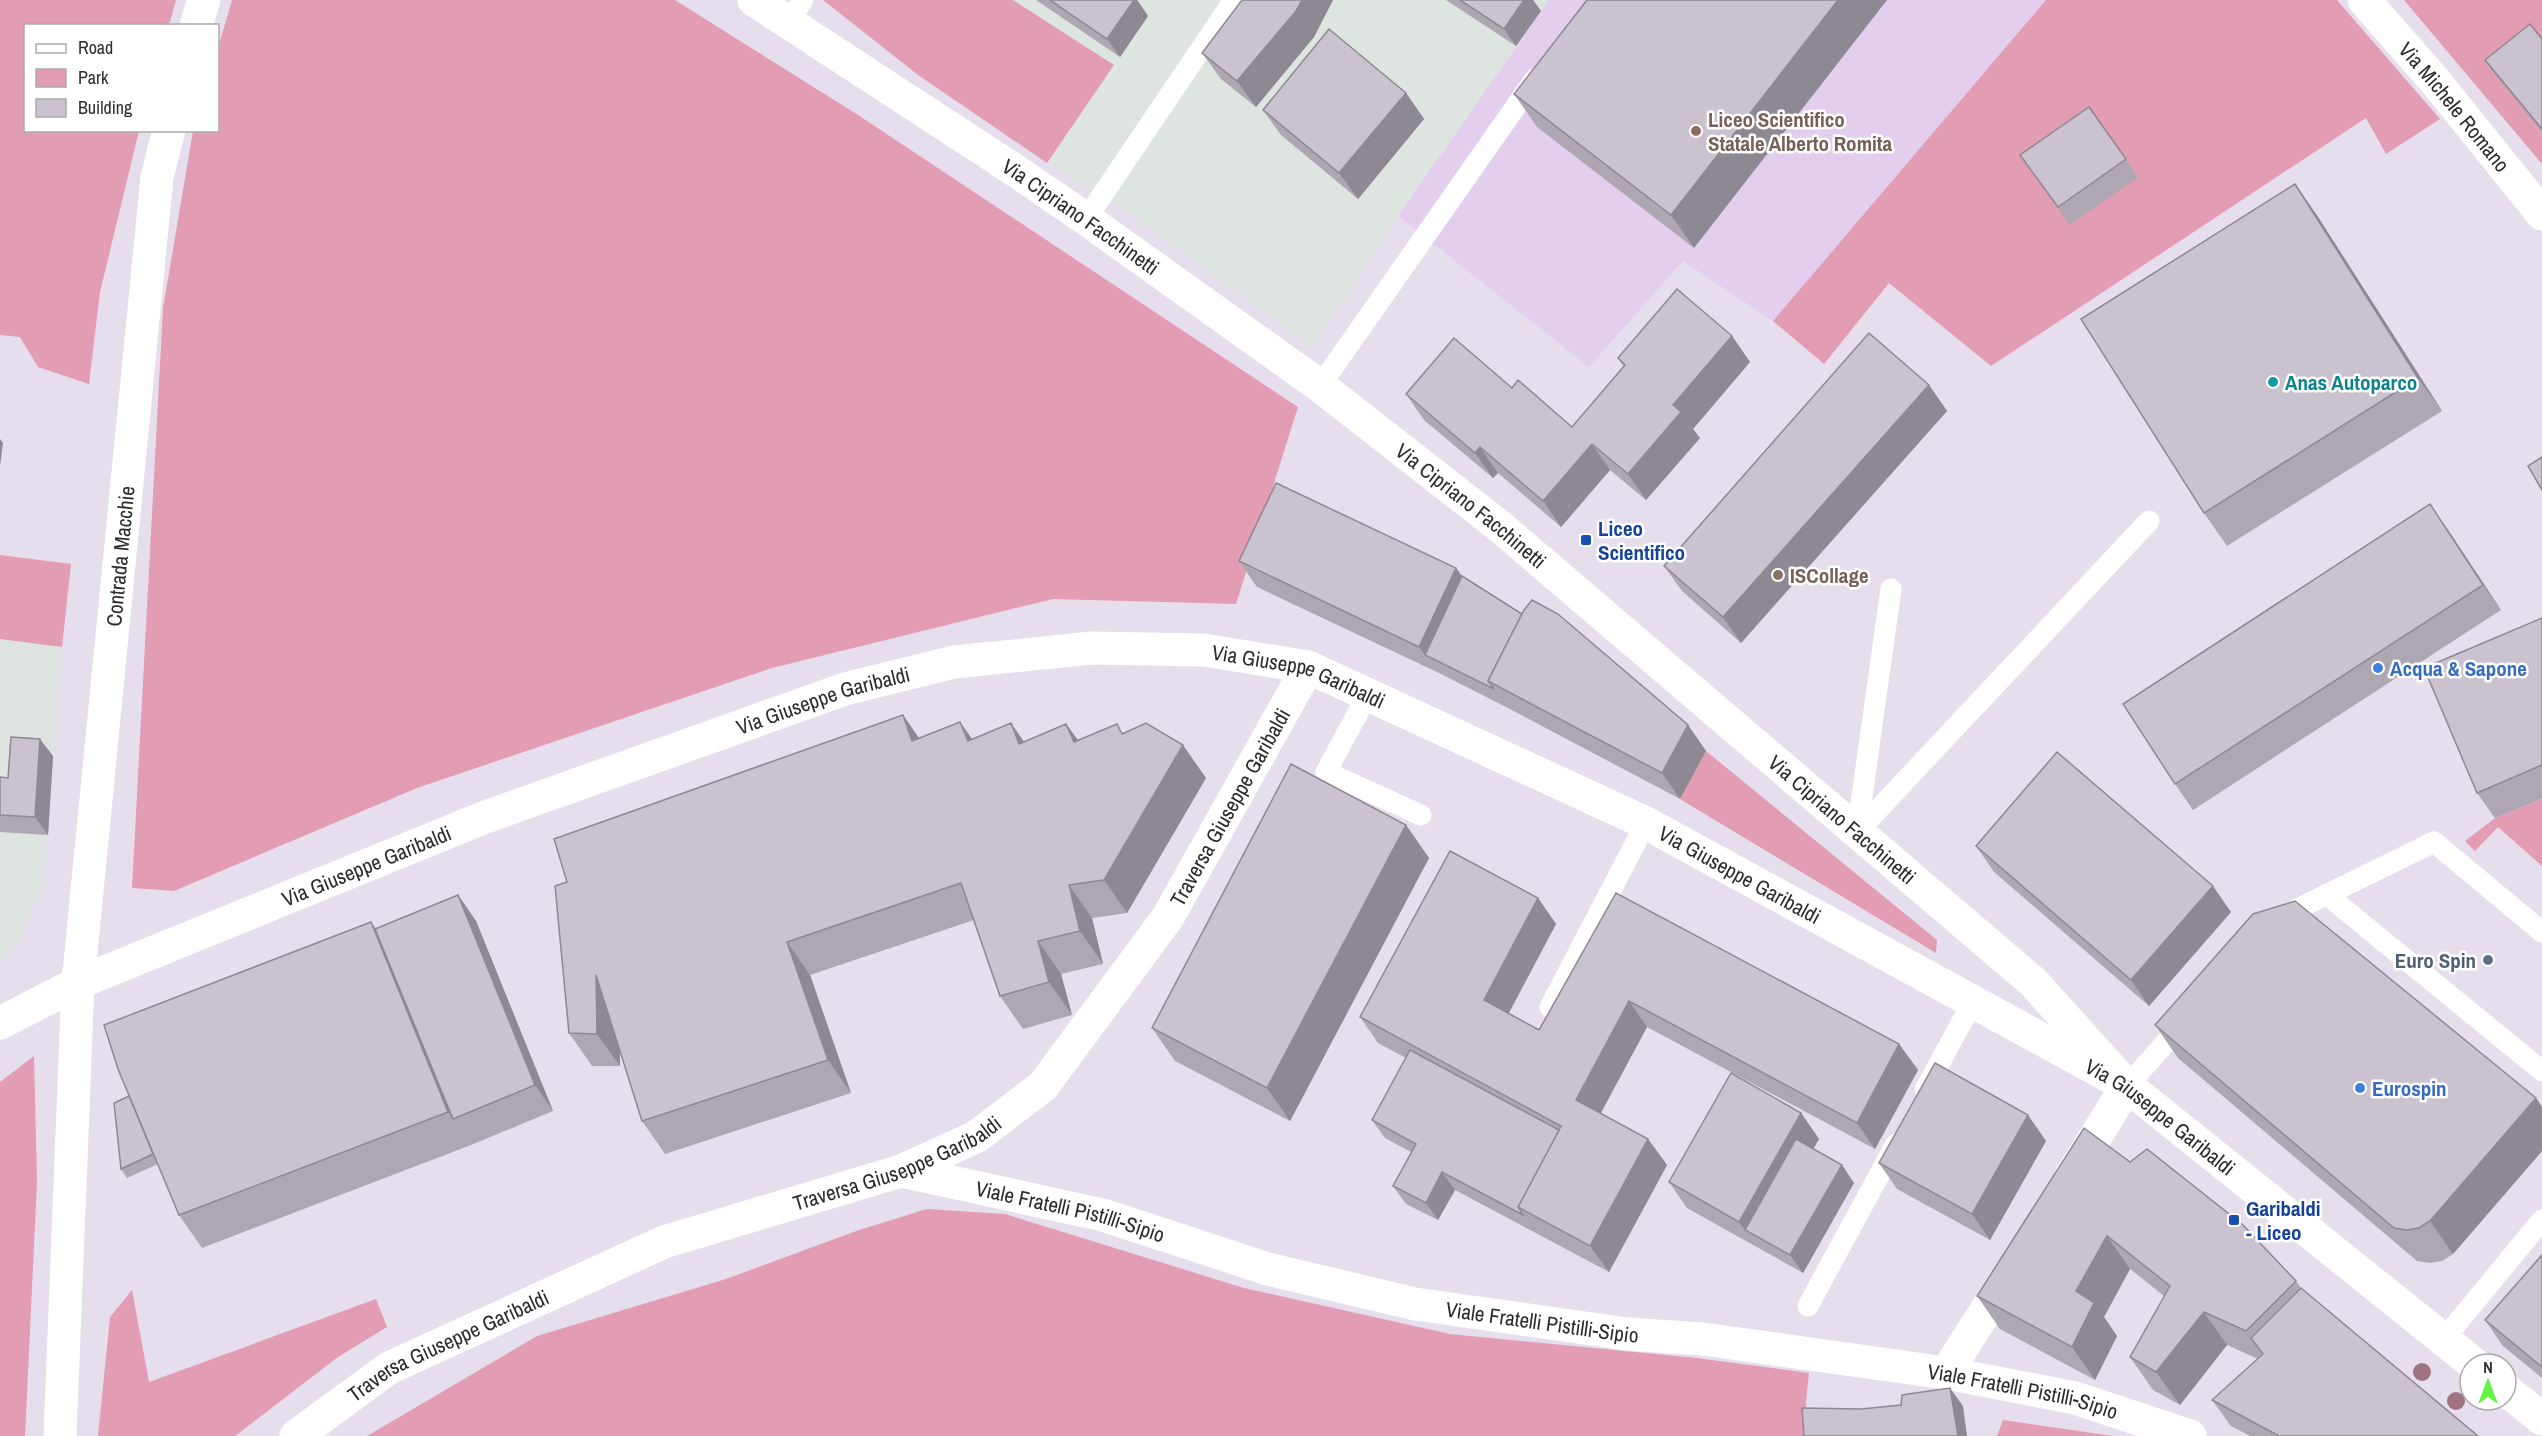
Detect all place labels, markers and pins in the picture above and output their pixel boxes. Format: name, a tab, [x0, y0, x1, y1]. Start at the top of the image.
place label: Liceo Scientifico Statale Alberto Romita	[1708, 105, 1892, 158]
marker: Liceo Scientifico Statale Alberto Romita	[1689, 124, 1703, 138]
place label: Anas Autoparco	[2285, 368, 2417, 397]
marker: Anas Autoparco	[2266, 375, 2280, 389]
place label: Liceo Scientifico	[1598, 514, 1685, 567]
marker: Liceo Scientifico	[1579, 533, 1593, 547]
place label: ISCollage	[1790, 561, 1868, 590]
marker: ISCollage	[1771, 568, 1785, 582]
place label: Acqua & Sapone	[2390, 654, 2527, 683]
marker: Acqua & Sapone	[2371, 661, 2385, 675]
place label: Euro Spin	[2395, 946, 2476, 975]
marker: Euro Spin	[2481, 953, 2495, 967]
place label: Eurospin	[2372, 1074, 2447, 1103]
marker: Eurospin	[2353, 1081, 2367, 1095]
place label: Garibaldi - Liceo	[2246, 1194, 2321, 1247]
marker: Garibaldi - Liceo	[2227, 1213, 2241, 1227]

